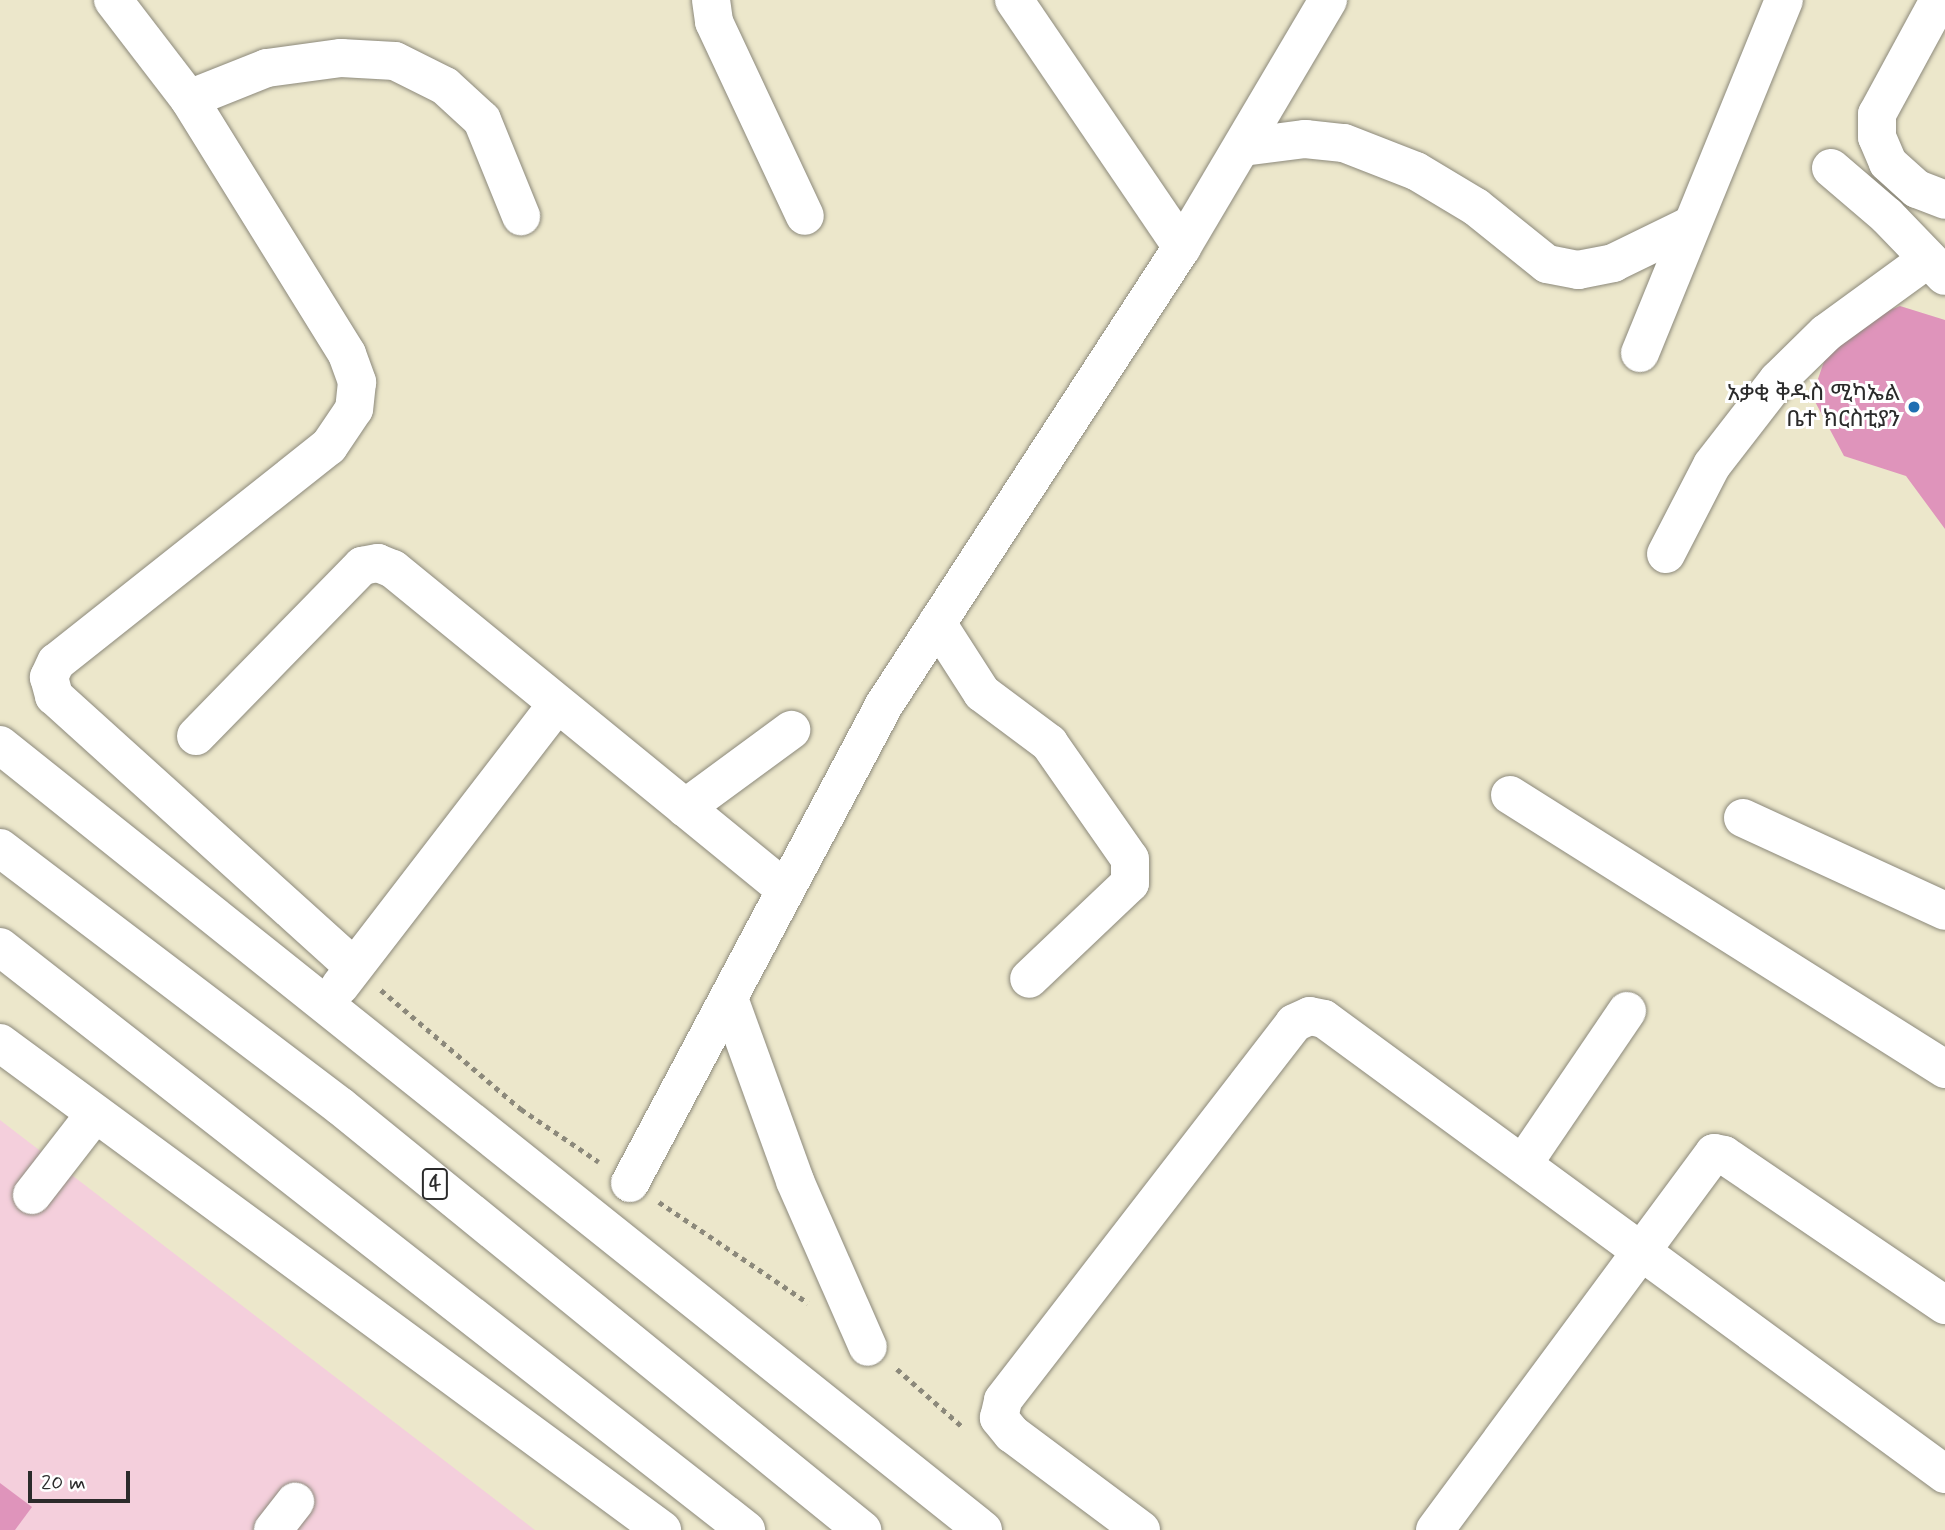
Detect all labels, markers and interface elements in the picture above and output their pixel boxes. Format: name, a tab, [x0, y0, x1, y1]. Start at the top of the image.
place label: አቃቂ ቅዱስ ሚካኤል ቤተ ክርስቲያን	[1727, 380, 1900, 434]
marker: አቃቂ ቅዱስ ሚካኤል ቤተ ክርስቲያን	[1906, 399, 1922, 415]
road number: 4	[421, 1166, 449, 1202]
scale bar	[32, 1456, 133, 1500]
text: 20 m	[41, 1469, 86, 1497]

